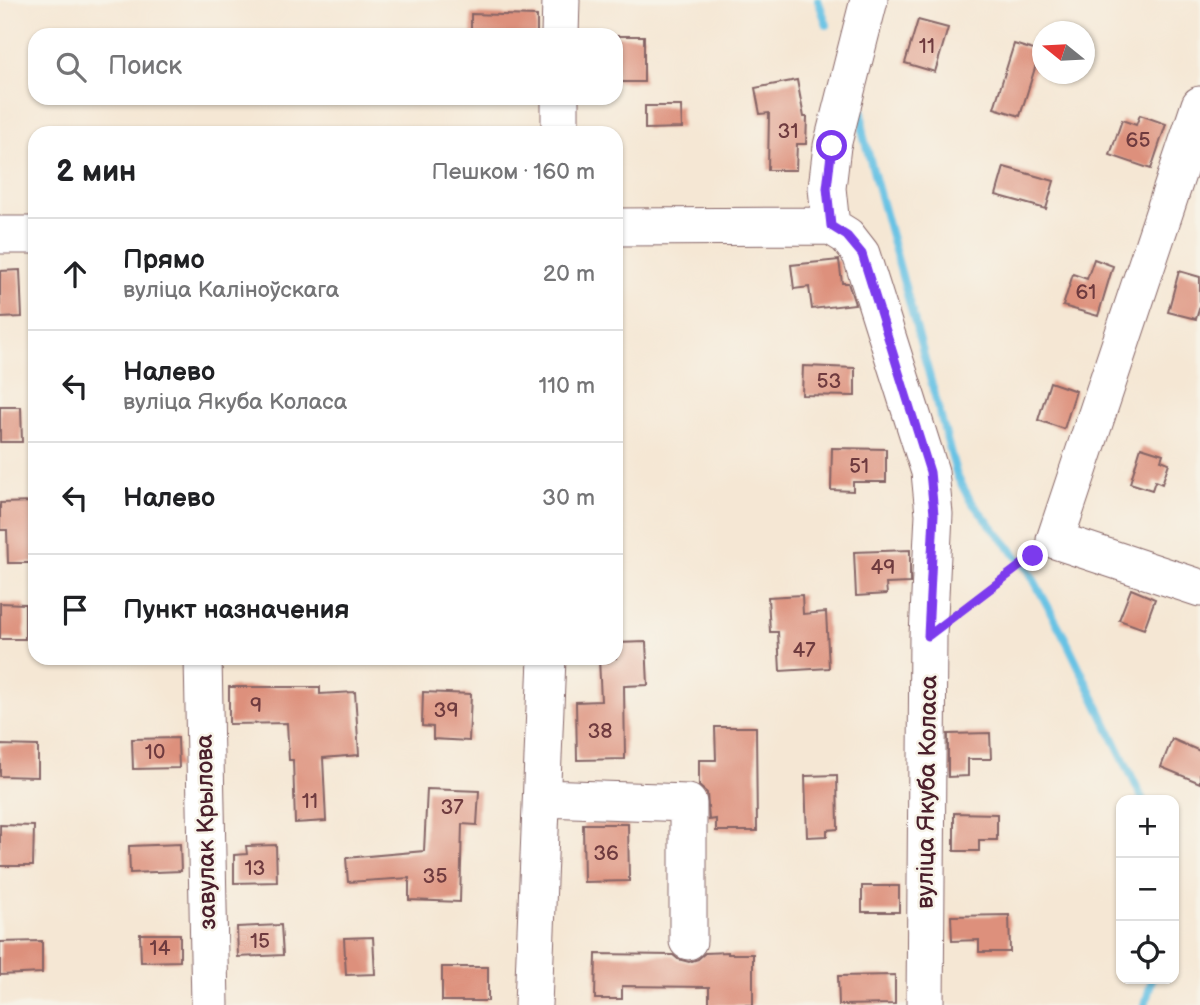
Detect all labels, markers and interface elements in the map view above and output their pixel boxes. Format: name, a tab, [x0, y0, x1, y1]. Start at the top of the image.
north arrow	[1032, 21, 1095, 84]
search box	[28, 28, 623, 105]
house number: 11	[919, 34, 935, 59]
icon: search	[52, 48, 90, 86]
text: Поиск	[108, 51, 182, 82]
house number: 31	[777, 119, 799, 144]
house number: 65	[1126, 128, 1150, 153]
route start	[816, 130, 847, 161]
text: 2 мин	[56, 154, 136, 190]
text: Пешком · 160 m	[432, 158, 595, 186]
text: Прямо	[123, 245, 205, 276]
icon: ahead	[56, 255, 94, 293]
text: 20 m	[543, 260, 595, 288]
text: вуліца Каліноўскага	[123, 276, 339, 304]
house number: 61	[1076, 280, 1096, 305]
text: Налево	[123, 357, 215, 388]
icon: left	[56, 367, 94, 405]
house number: 53	[817, 369, 841, 394]
text: 110 m	[538, 372, 595, 400]
text: вуліца Якуба Коласа	[123, 388, 347, 416]
house number: 51	[849, 454, 869, 479]
icon: left	[56, 479, 94, 517]
text: Налево	[123, 483, 215, 514]
text: 30 m	[542, 484, 595, 512]
route end	[1017, 540, 1048, 571]
house number: 49	[871, 555, 895, 580]
icon: arrive	[56, 591, 94, 629]
text: Пункт назначения	[123, 595, 349, 626]
house number: 47	[792, 638, 816, 663]
street label: вуліца Якуба Коласа	[910, 675, 944, 909]
house number: 9	[250, 693, 262, 718]
house number: 39	[433, 698, 459, 723]
house number: 38	[587, 719, 613, 744]
street label: завулак Крылова	[190, 734, 222, 930]
house number: 10	[145, 740, 165, 765]
house number: 11	[302, 789, 318, 814]
house number: 37	[440, 795, 464, 820]
map controls	[1116, 795, 1179, 984]
button: +	[1116, 795, 1179, 858]
house number: 36	[593, 841, 619, 866]
house number: 13	[244, 856, 266, 881]
button: −	[1116, 858, 1179, 921]
house number: 35	[423, 864, 447, 889]
button: locate	[1116, 921, 1179, 984]
house number: 15	[250, 929, 270, 954]
house number: 14	[150, 936, 171, 961]

